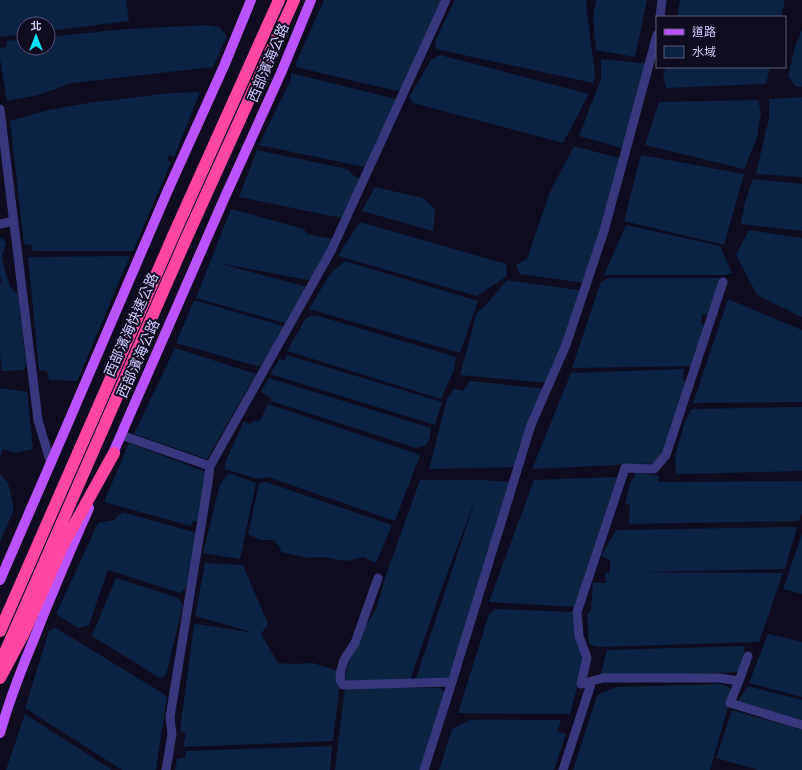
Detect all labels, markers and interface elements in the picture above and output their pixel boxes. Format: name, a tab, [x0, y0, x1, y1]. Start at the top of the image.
north arrow	[16, 16, 56, 56]
legend	[656, 16, 786, 68]
text: 北	[31, 21, 42, 32]
street label: 西部濱海公路	[245, 21, 292, 104]
text: 道路	[692, 25, 716, 38]
text: 水域	[692, 46, 716, 58]
street label: 西部濱海快速公路	[101, 270, 161, 379]
street label: 西部濱海公路	[115, 317, 162, 400]

